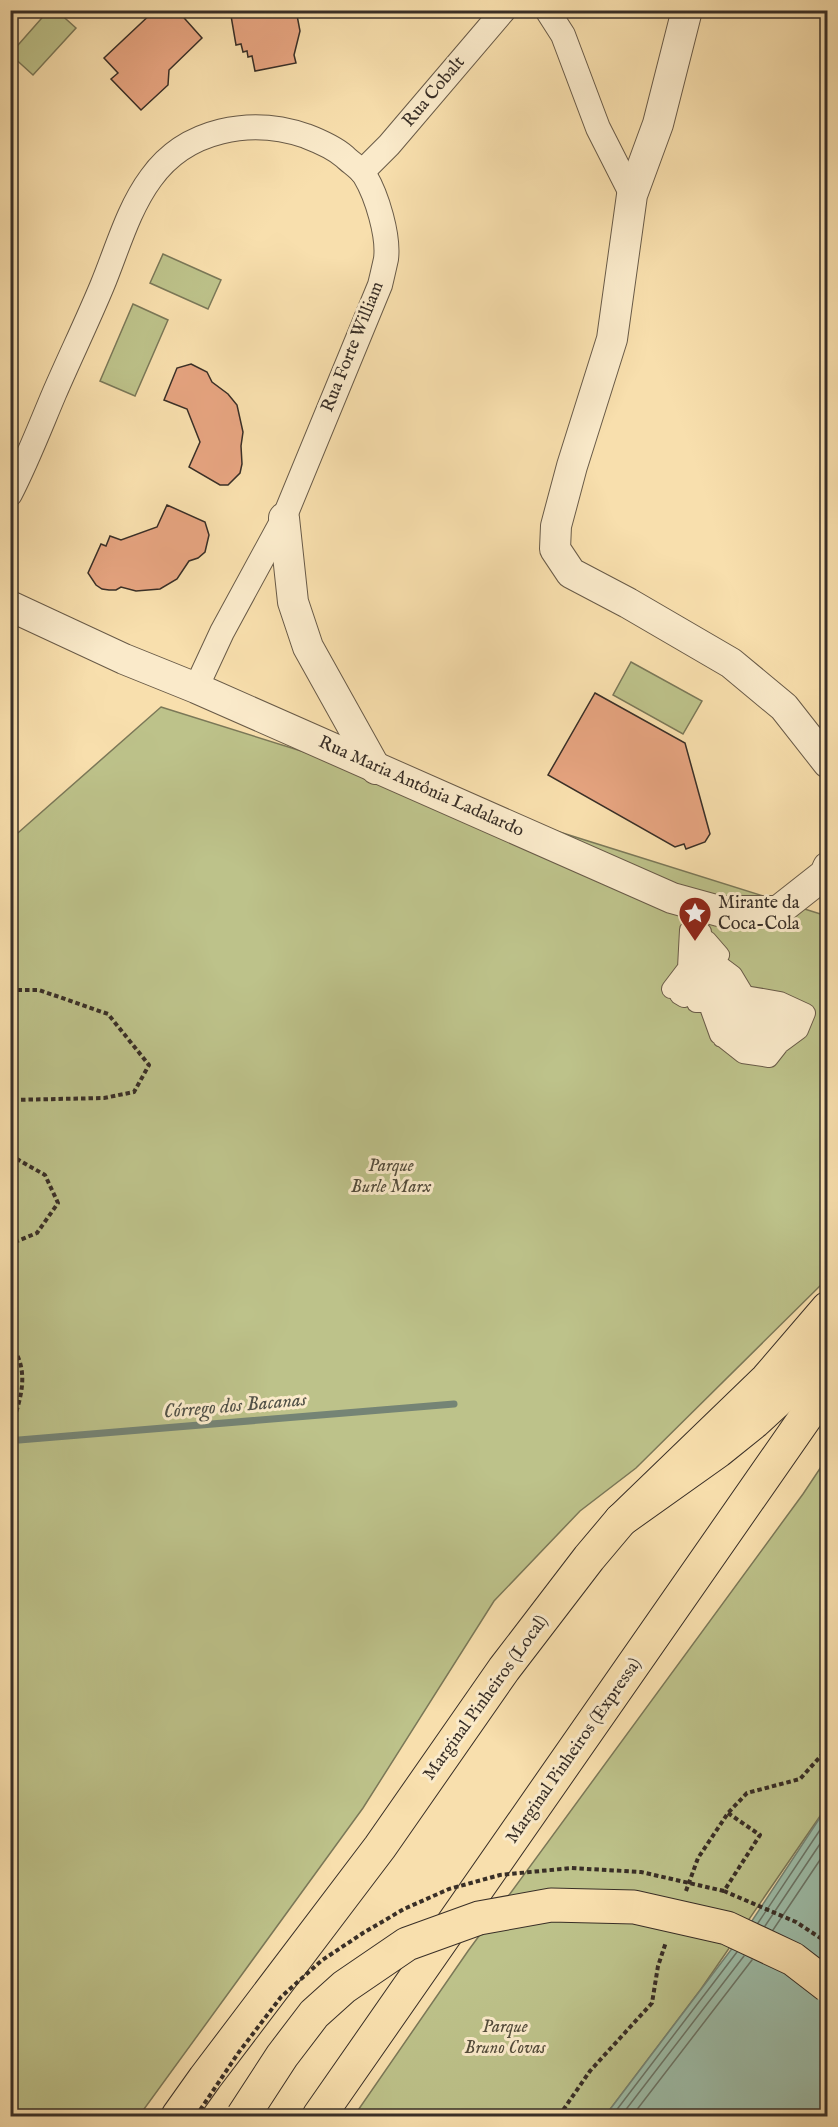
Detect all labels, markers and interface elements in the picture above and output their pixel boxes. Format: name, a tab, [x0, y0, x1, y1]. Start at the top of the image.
street label: Rua Cobalt	[398, 52, 470, 132]
street label: Rua Forte William	[316, 278, 390, 416]
street label: Rua Maria Antônia Ladalardo	[315, 731, 528, 843]
place label: Mirante da Coca-Cola	[718, 892, 800, 936]
place icon: Mirante da Coca-Cola	[677, 895, 713, 942]
park label: Parque Burle Marx	[351, 1155, 432, 1199]
water label: Córrego dos Bacanas	[163, 1387, 308, 1426]
street label: Marginal Pinheiros (Local)	[418, 1611, 554, 1785]
street label: Marginal Pinheiros (Expressa)	[501, 1654, 647, 1848]
park label: Parque Bruno Covas	[464, 2016, 547, 2060]

